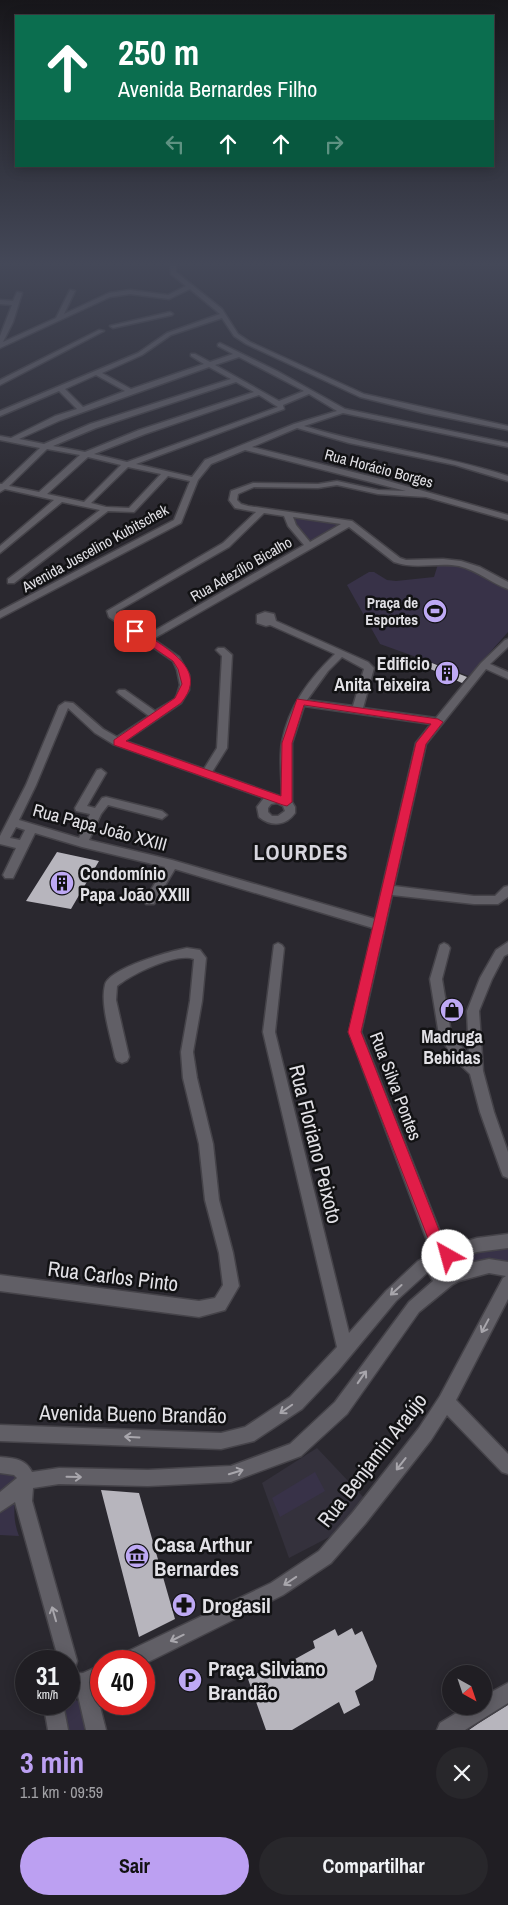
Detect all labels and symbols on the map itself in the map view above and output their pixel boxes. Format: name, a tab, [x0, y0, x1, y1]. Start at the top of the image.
street label: Rua Horácio Borges	[322, 443, 436, 493]
street label: Avenida Juscelino Kubitschek	[17, 499, 173, 598]
street label: Rua Adezílio Bicalho	[186, 531, 296, 607]
place label: Praça de Esportes	[365, 592, 418, 630]
sports icon: Praça de Esportes	[422, 598, 448, 624]
pin	[114, 610, 156, 652]
place label: Edificio Anita Teixeira	[334, 651, 431, 697]
building icon: Edificio Anita Teixeira	[434, 660, 460, 686]
street label: Rua Papa João XXIII	[30, 797, 170, 857]
district label: LOURDES	[253, 837, 349, 867]
place label: Condomínio Papa João XXIII	[80, 861, 190, 907]
building icon: Condomínio Papa João XXIII	[49, 870, 75, 896]
shop icon: Madruga Bebidas	[439, 997, 465, 1023]
place label: Madruga Bebidas	[421, 1024, 484, 1070]
street label: Rua Silva Pontes	[364, 1028, 428, 1144]
street label: Rua Floriano Peixoto	[282, 1062, 350, 1226]
position arrow	[421, 1229, 473, 1281]
street label: Rua Carlos Pinto	[46, 1254, 180, 1298]
one-way arrow	[390, 1285, 403, 1296]
one-way arrow	[480, 1318, 489, 1333]
one-way arrow	[357, 1370, 367, 1384]
street label: Rua Benjamin Araújo	[310, 1387, 434, 1533]
street label: Avenida Bueno Brandão	[38, 1398, 227, 1430]
one-way arrow	[279, 1404, 293, 1414]
one-way arrow	[125, 1432, 141, 1441]
one-way arrow	[396, 1458, 407, 1471]
one-way arrow	[228, 1466, 244, 1476]
one-way arrow	[66, 1472, 82, 1482]
place label: Casa Arthur Bernardes	[154, 1530, 252, 1583]
museum icon: Casa Arthur Bernardes	[124, 1543, 150, 1569]
one-way arrow	[283, 1576, 297, 1586]
place label: Drogasil	[202, 1591, 271, 1620]
pharmacy icon: Drogasil	[171, 1592, 197, 1618]
one-way arrow	[49, 1607, 59, 1623]
one-way arrow	[170, 1634, 185, 1643]
speed limit sign: 40	[90, 1650, 155, 1715]
place label: Praça Silviano Brandão	[208, 1654, 326, 1707]
north arrow	[442, 1665, 492, 1715]
parking icon: Praça Silviano Brandão	[177, 1667, 203, 1693]

